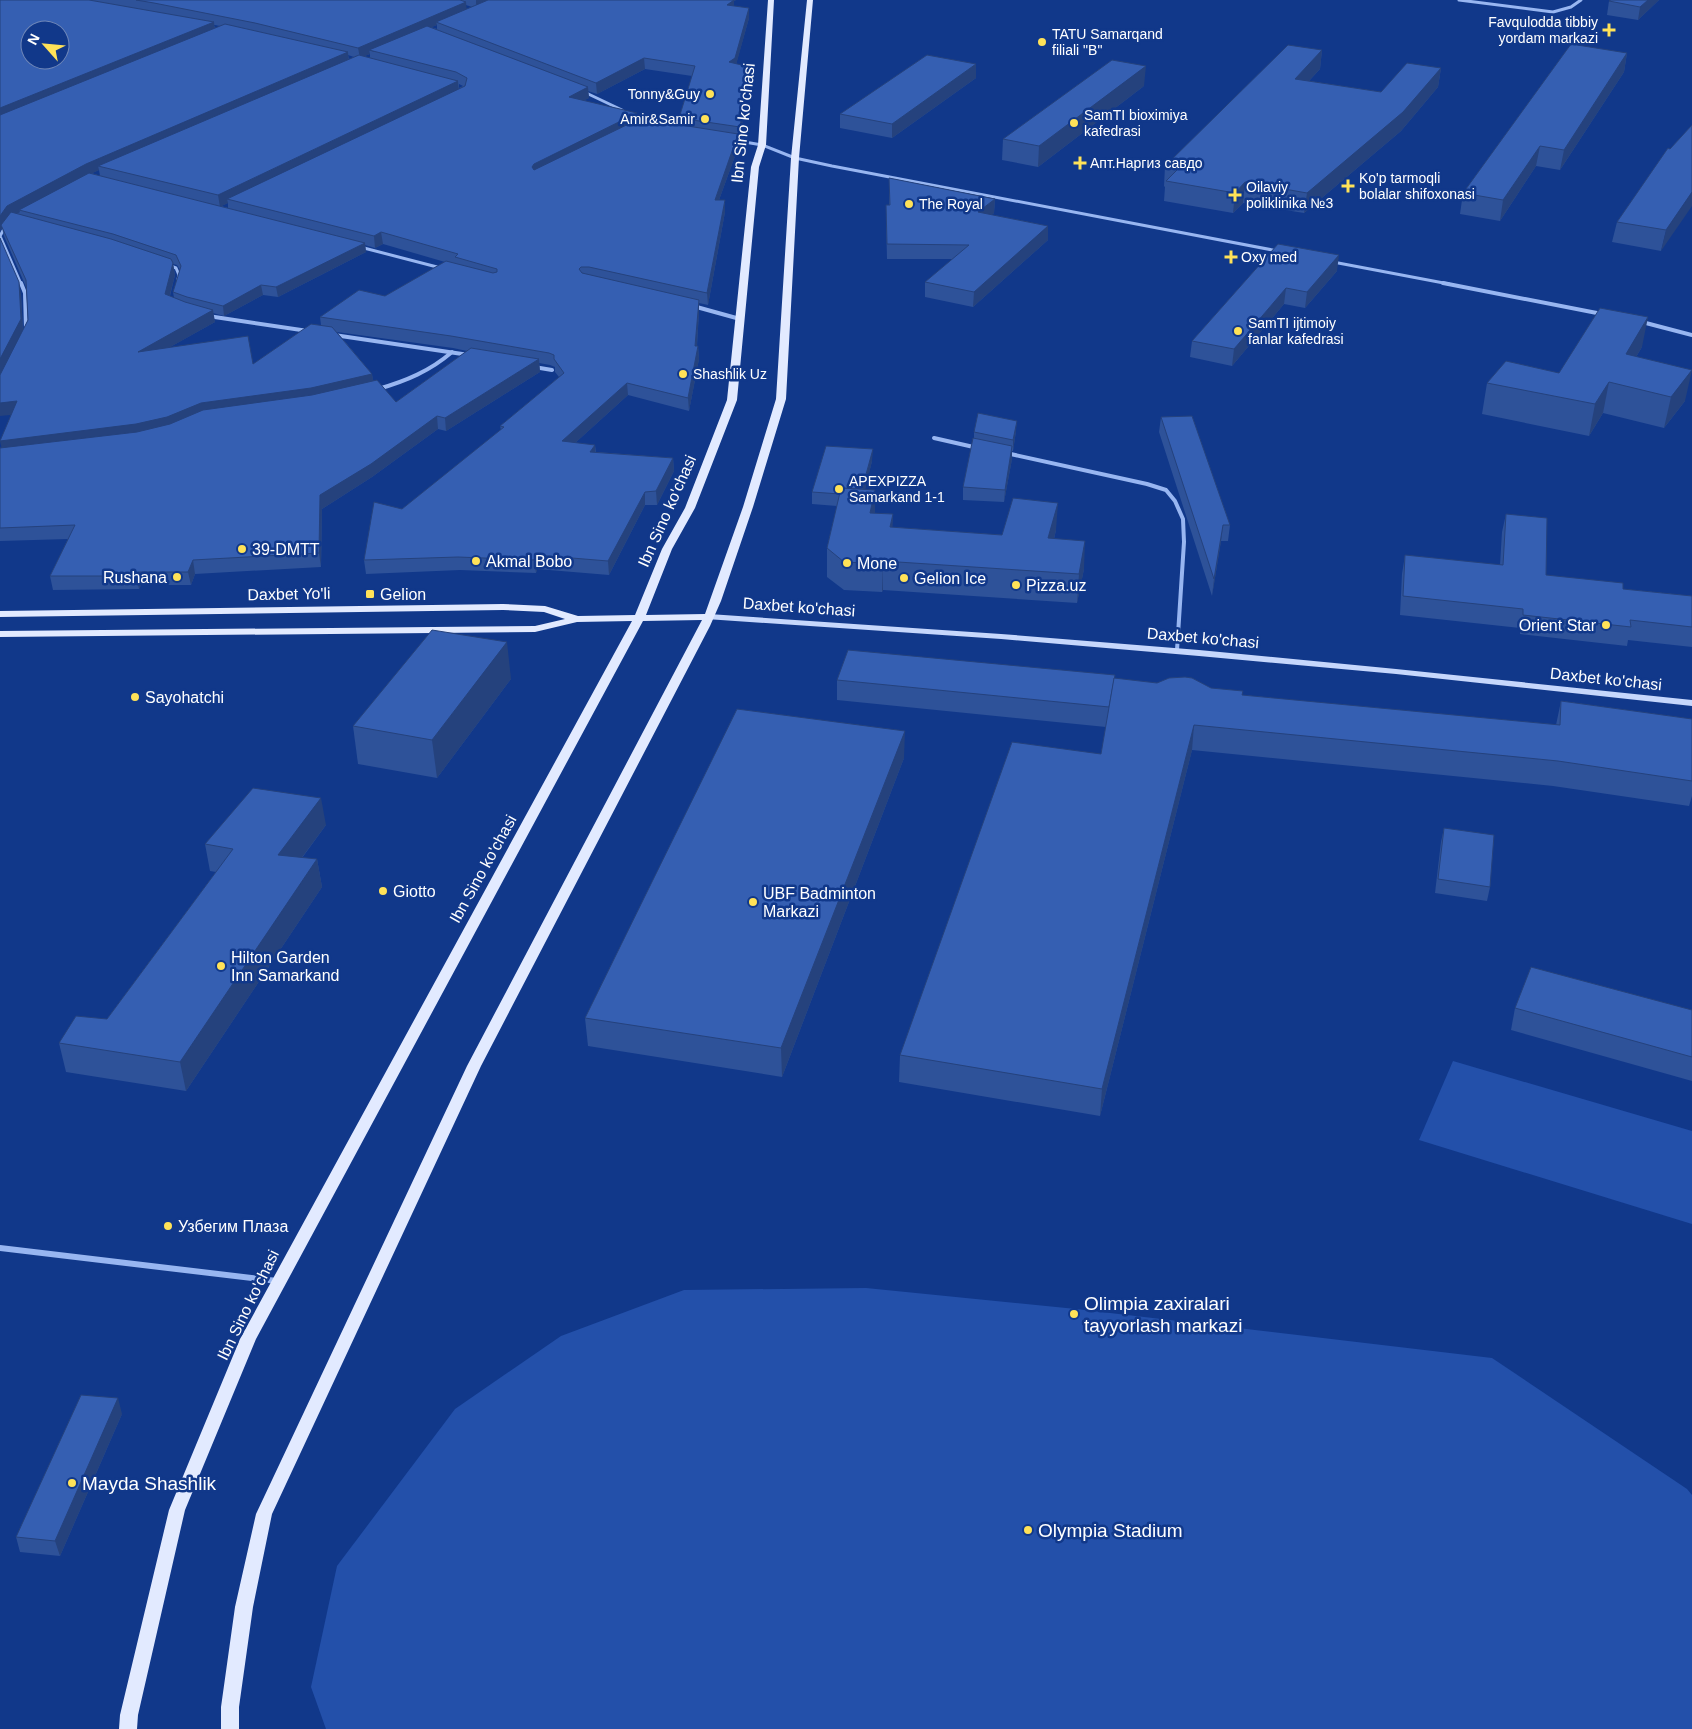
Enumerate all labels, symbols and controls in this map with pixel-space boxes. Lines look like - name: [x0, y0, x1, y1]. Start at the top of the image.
- place label: Favqulodda tibbiy yordam markazi: [1488, 14, 1598, 46]
- north arrow: [20, 20, 70, 70]
- marker: Favqulodda tibbiy yordam markazi: [1602, 23, 1616, 37]
- place label: TATU Samarqand filiali "B": [1052, 26, 1163, 58]
- text: N: [24, 31, 43, 47]
- marker: TATU Samarqand filiali "B": [1036, 36, 1048, 48]
- street label: Ibn Sino ko'chasi: [728, 62, 758, 184]
- place label: Tonny&Guy: [628, 86, 700, 102]
- marker: Tonny&Guy: [704, 88, 716, 100]
- place label: SamTI bioximiya kafedrasi: [1084, 107, 1188, 139]
- place label: Amir&Samir: [620, 111, 695, 127]
- marker: Amir&Samir: [699, 113, 711, 125]
- marker: SamTI bioximiya kafedrasi: [1068, 117, 1080, 129]
- place label: Апт.Наргиз савдо: [1090, 155, 1203, 171]
- marker: Апт.Наргиз савдо: [1074, 157, 1086, 169]
- place label: Ko'p tarmoqli bolalar shifoxonasi: [1359, 170, 1475, 202]
- place label: Oilaviy poliklinika №3: [1246, 179, 1334, 211]
- marker: Ko'p tarmoqli bolalar shifoxonasi: [1341, 179, 1355, 193]
- marker: Oilaviy poliklinika №3: [1228, 188, 1242, 202]
- place label: The Royal: [919, 196, 983, 212]
- marker: The Royal: [903, 198, 915, 210]
- place label: Oxy med: [1241, 249, 1297, 265]
- marker: Oxy med: [1225, 251, 1237, 263]
- place label: SamTI ijtimoiy fanlar kafedrasi: [1248, 315, 1344, 347]
- marker: SamTI ijtimoiy fanlar kafedrasi: [1232, 325, 1244, 337]
- place label: Shashlik Uz: [693, 366, 767, 382]
- marker: Shashlik Uz: [677, 368, 689, 380]
- street label: Ibn Sino ko'chasi: [635, 453, 699, 569]
- place label: APEXPIZZA Samarkand 1-1: [849, 473, 945, 505]
- marker: APEXPIZZA Samarkand 1-1: [833, 483, 845, 495]
- place label: 39-DMTT: [252, 541, 320, 558]
- marker: 39-DMTT: [236, 543, 248, 555]
- place label: Akmal Bobo: [486, 553, 572, 570]
- marker: Akmal Bobo: [470, 555, 482, 567]
- place label: Mone: [857, 555, 897, 572]
- marker: Mone: [841, 557, 853, 569]
- place label: Rushana: [103, 569, 167, 586]
- place label: Gelion Ice: [914, 570, 986, 587]
- marker: Rushana: [171, 571, 183, 583]
- marker: Gelion Ice: [898, 572, 910, 584]
- place label: Pizza.uz: [1026, 577, 1086, 594]
- marker: Pizza.uz: [1010, 579, 1022, 591]
- street label: Daxbet Yo'li: [247, 585, 331, 603]
- place label: Gelion: [380, 586, 426, 603]
- marker: Gelion: [364, 588, 376, 600]
- street label: Daxbet ko'chasi: [742, 595, 856, 619]
- place label: Orient Star: [1519, 617, 1597, 634]
- marker: Orient Star: [1600, 619, 1612, 631]
- street label: Daxbet ko'chasi: [1146, 625, 1260, 651]
- street label: Daxbet ko'chasi: [1549, 665, 1663, 693]
- place label: Sayohatchi: [145, 689, 224, 706]
- marker: Sayohatchi: [129, 691, 141, 703]
- street label: Ibn Sino ko'chasi: [446, 812, 520, 926]
- place label: Giotto: [393, 883, 436, 900]
- marker: Giotto: [377, 885, 389, 897]
- place label: UBF Badminton Markazi: [763, 885, 876, 920]
- marker: UBF Badminton Markazi: [747, 896, 759, 908]
- place label: Hilton Garden Inn Samarkand: [231, 949, 340, 984]
- marker: Hilton Garden Inn Samarkand: [215, 960, 227, 972]
- place label: Узбегим Плаза: [178, 1218, 288, 1235]
- marker: Узбегим Плаза: [162, 1220, 174, 1232]
- street label: Ibn Sino ko'chasi: [214, 1247, 282, 1363]
- place label: Olimpia zaxiralari tayyorlash markazi: [1084, 1293, 1242, 1336]
- marker: Olimpia zaxiralari tayyorlash markazi: [1068, 1308, 1080, 1320]
- place label: Mayda Shashlik: [82, 1473, 217, 1494]
- marker: Mayda Shashlik: [66, 1477, 78, 1489]
- place label: Olympia Stadium: [1038, 1520, 1183, 1541]
- marker: Olympia Stadium: [1022, 1524, 1034, 1536]

